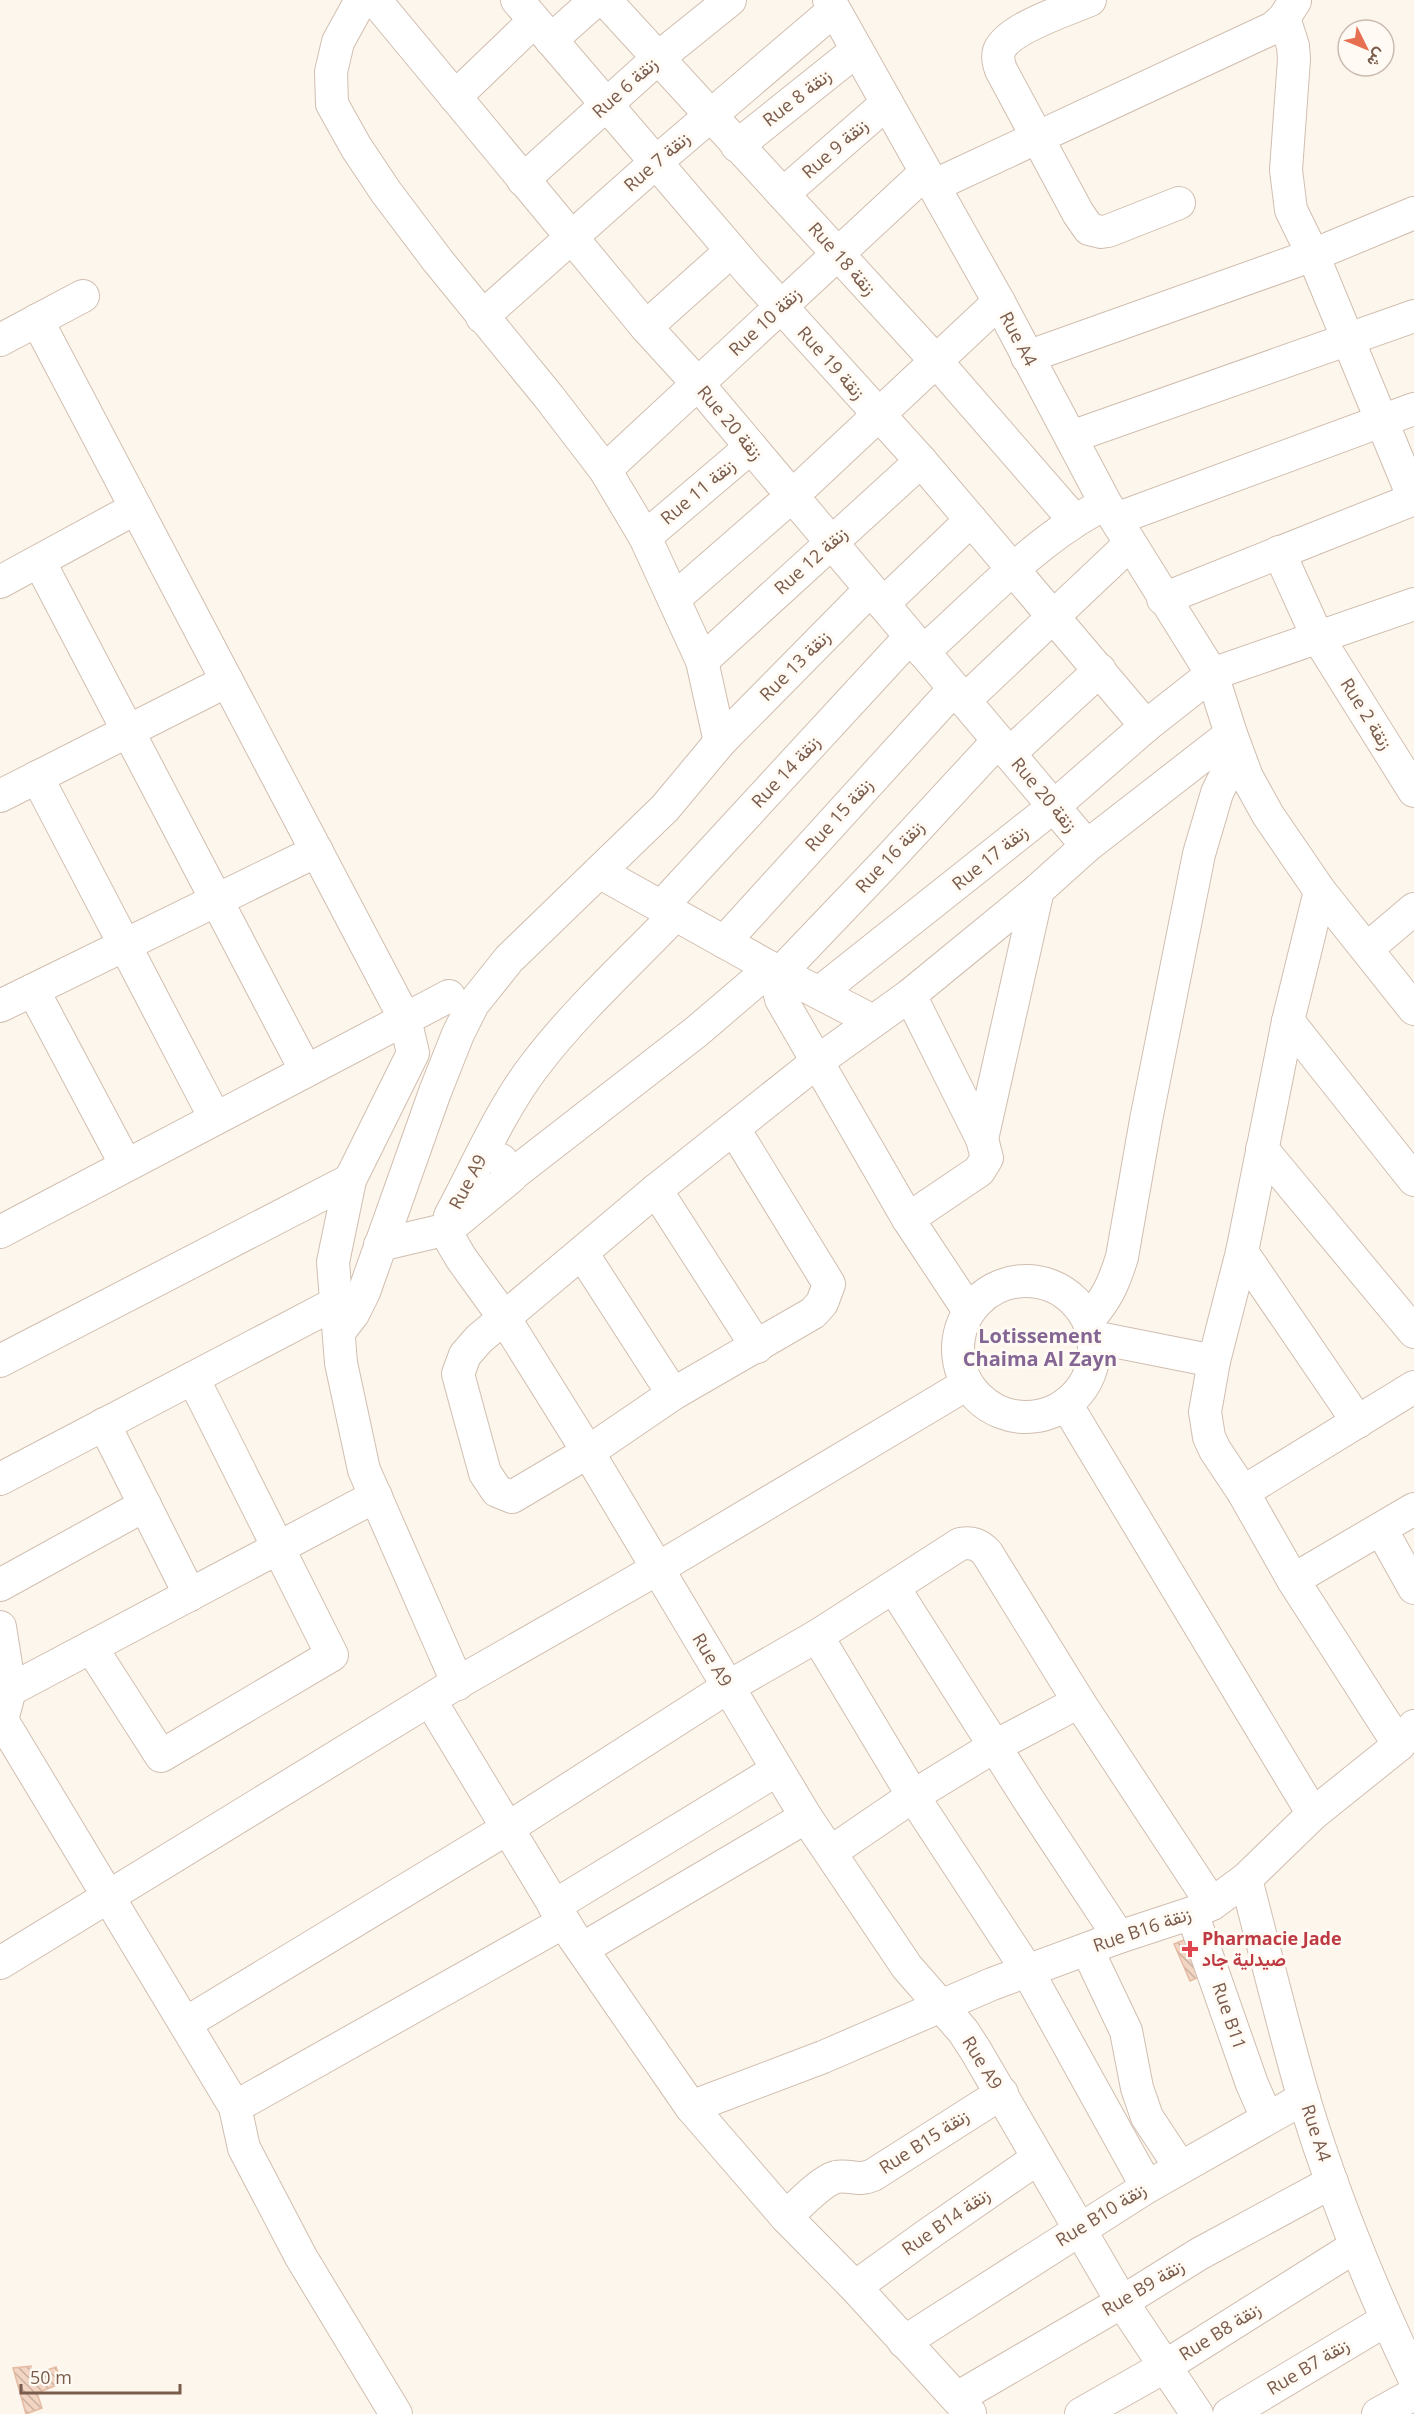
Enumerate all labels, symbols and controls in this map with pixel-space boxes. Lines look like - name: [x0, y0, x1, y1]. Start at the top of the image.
- north arrow: [1336, 18, 1396, 78]
- text: ش: [1362, 44, 1392, 73]
- street label: Rue 6 زنقة: [586, 51, 662, 123]
- street label: Rue 8 زنقة: [757, 63, 835, 131]
- street label: Rue 9 زنقة: [796, 113, 873, 184]
- street label: Rue 7 زنقة: [618, 126, 695, 197]
- street label: Rue 18 زنقة: [804, 217, 882, 300]
- street label: Rue 10 زنقة: [723, 282, 806, 361]
- street label: Rue A4: [995, 307, 1043, 370]
- street label: Rue 19 زنقة: [793, 321, 871, 404]
- street label: Rue 20 زنقة: [692, 380, 769, 465]
- street label: Rue 11 زنقة: [655, 453, 740, 530]
- street label: Rue 12 زنقة: [769, 521, 852, 599]
- street label: Rue 13 زنقة: [754, 625, 835, 706]
- street label: Rue 2 زنقة: [1335, 673, 1398, 754]
- street label: Rue 14 زنقة: [746, 730, 825, 813]
- street label: Rue 20 زنقة: [1006, 752, 1083, 837]
- street label: Rue 15 زنقة: [799, 773, 877, 856]
- street label: Rue 16 زنقة: [850, 815, 929, 898]
- street label: Rue 17 زنقة: [947, 819, 1032, 895]
- street label: Rue A9: [443, 1150, 491, 1213]
- district label: Lotissement Chaima Al Zayn: [963, 1322, 1117, 1372]
- street label: Rue A9: [687, 1628, 738, 1691]
- street label: Rue B16 زنقة: [1089, 1901, 1194, 1957]
- place label: Pharmacie Jade صيدلية جاد: [1202, 1926, 1342, 1971]
- marker: Pharmacie Jade صيدلية جاد: [1183, 1942, 1197, 1956]
- street label: Rue B11: [1207, 1979, 1253, 2052]
- street label: Rue A9: [957, 2031, 1009, 2094]
- street label: Rue A4: [1296, 2101, 1337, 2164]
- street label: Rue B15 زنقة: [874, 2103, 973, 2179]
- street label: Rue B10 زنقة: [1051, 2177, 1150, 2251]
- street label: Rue B14 زنقة: [897, 2182, 994, 2260]
- street label: Rue B9 زنقة: [1097, 2253, 1188, 2321]
- street label: Rue B8 زنقة: [1174, 2297, 1265, 2366]
- street label: Rue B7 زنقة: [1262, 2332, 1353, 2400]
- scale bar: [21, 2357, 180, 2395]
- text: 50 m: [30, 2365, 72, 2389]

